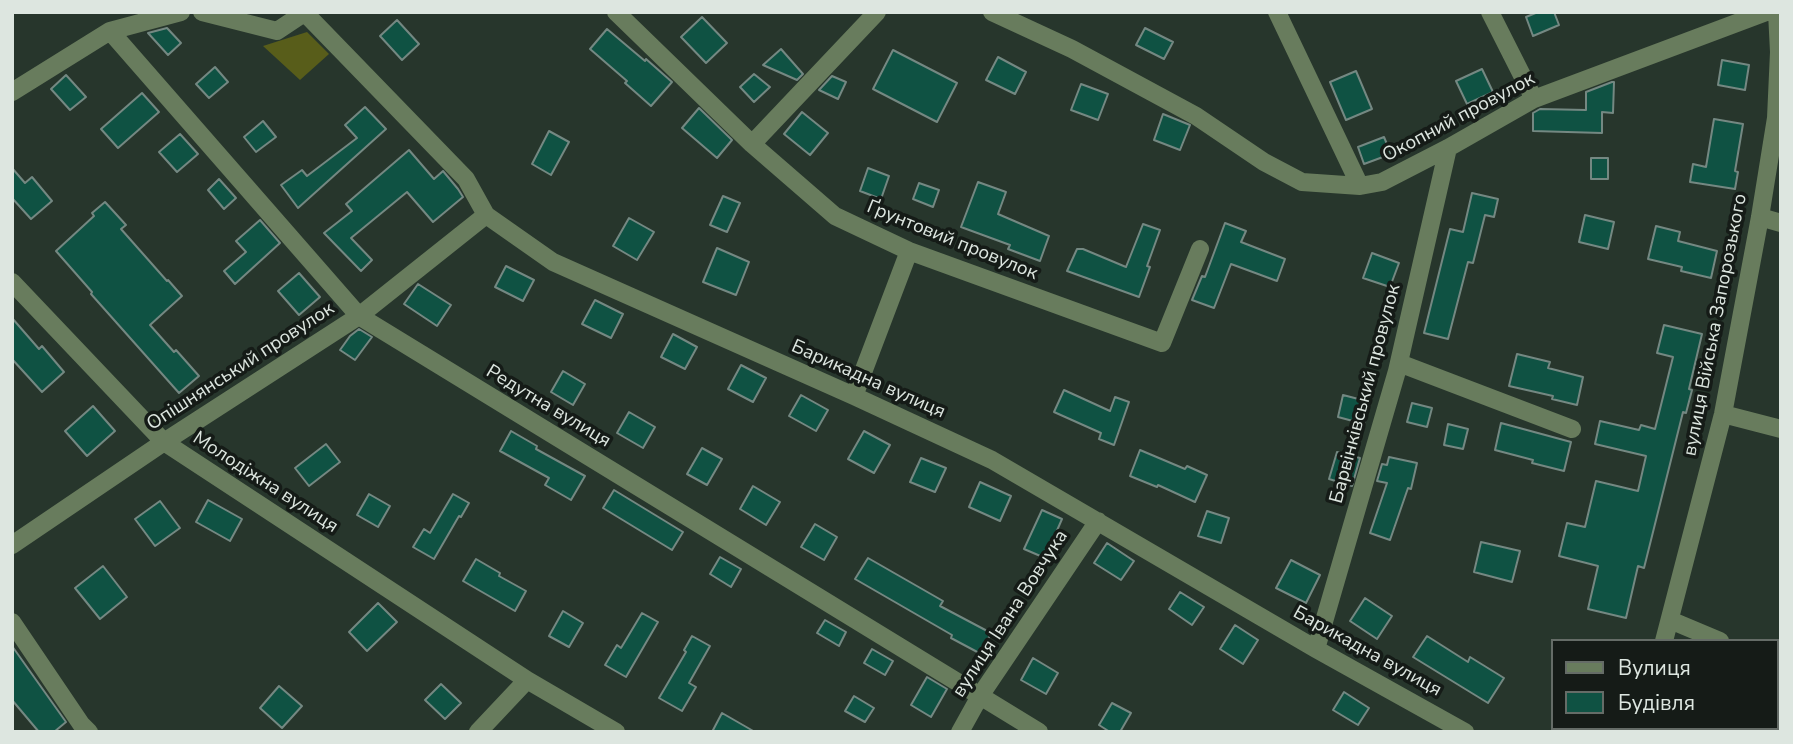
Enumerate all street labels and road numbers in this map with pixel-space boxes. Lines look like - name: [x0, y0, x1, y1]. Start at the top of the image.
- street label: Окопний провулок: [1379, 68, 1539, 168]
- street label: вулиця Війська Запорозького: [1679, 192, 1753, 458]
- street label: Ґрунтовий провулок: [863, 196, 1041, 286]
- street label: Барвінківський провулок: [1326, 282, 1406, 506]
- street label: Опішнянський провулок: [143, 298, 339, 436]
- street label: Барикадна вулиця: [787, 336, 949, 424]
- street label: Редутна вулиця: [482, 361, 614, 453]
- street label: Молодіжна вулиця: [188, 427, 342, 539]
- street label: вулиця Івана Вовчука: [948, 526, 1074, 702]
- street label: Барикадна вулиця: [1289, 602, 1445, 702]

